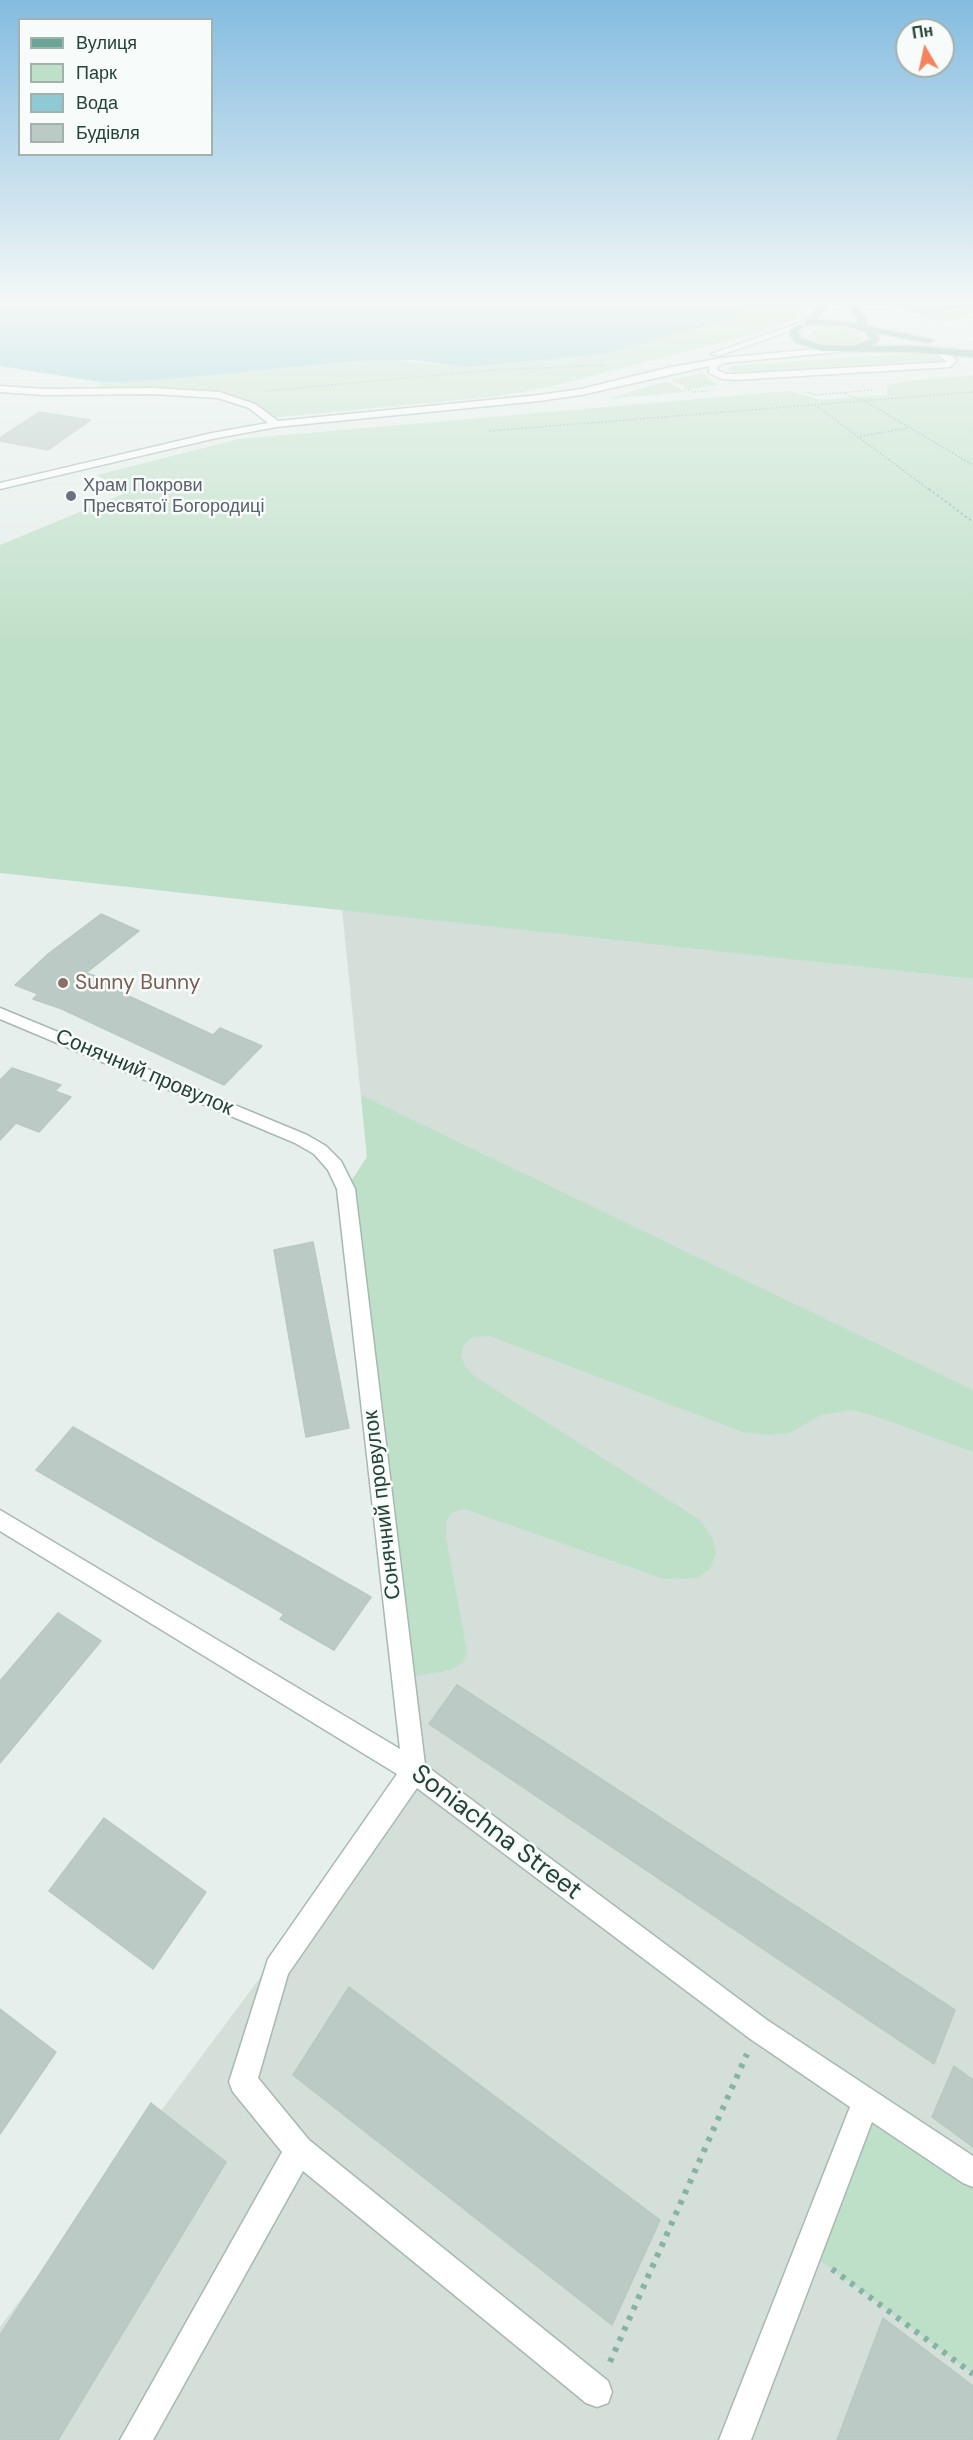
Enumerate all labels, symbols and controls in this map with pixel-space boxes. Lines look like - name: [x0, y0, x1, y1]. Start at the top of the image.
- legend: [18, 18, 213, 156]
- north arrow: [895, 18, 955, 78]
- text: Пн: [910, 20, 935, 44]
- text: Вулиця: [76, 31, 137, 55]
- text: Парк: [76, 61, 117, 85]
- text: Вода: [76, 91, 118, 115]
- text: Будівля: [76, 121, 140, 145]
- place label: Храм Покрови Пресвятої Богородиці: [83, 475, 264, 518]
- marker: Храм Покрови Пресвятої Богородиці: [64, 489, 78, 503]
- place label: Sunny Bunny: [75, 970, 200, 996]
- marker: Sunny Bunny: [56, 976, 70, 990]
- street label: Сонячний провулок: [52, 1024, 236, 1122]
- street label: Сонячний провулок: [359, 1409, 407, 1601]
- street label: Soniachna Street: [405, 1759, 587, 1907]

